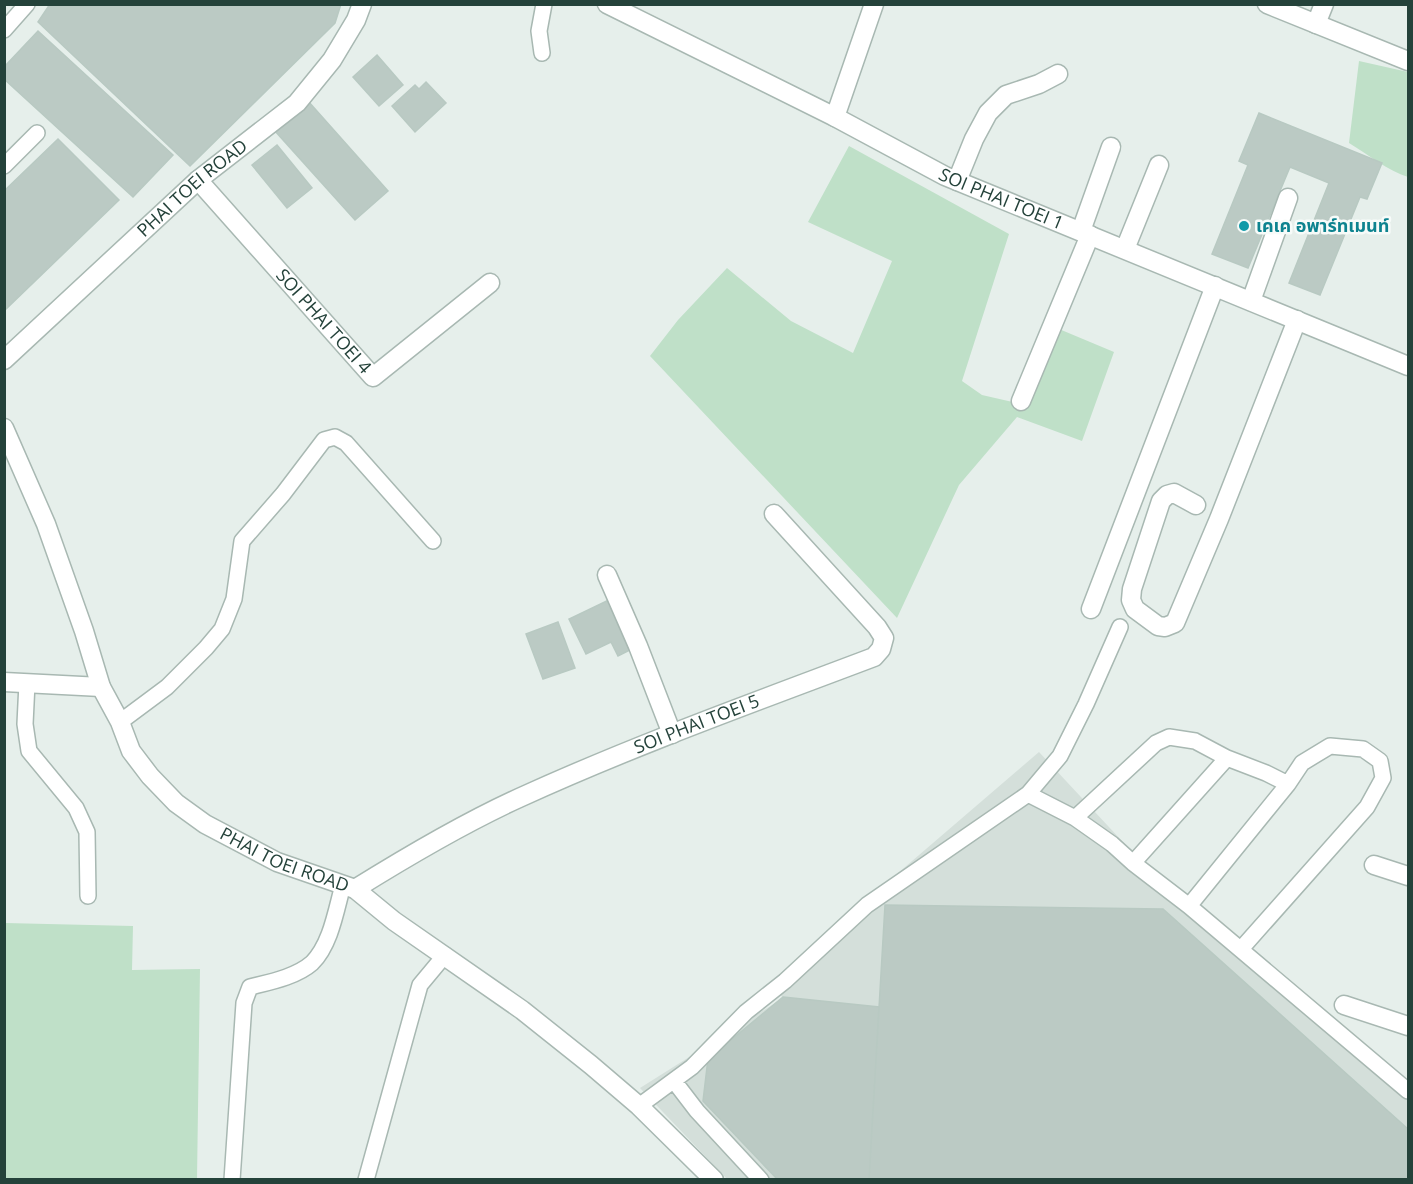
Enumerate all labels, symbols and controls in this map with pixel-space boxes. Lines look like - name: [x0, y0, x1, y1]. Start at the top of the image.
- street label: PHAI TOEI ROAD: [131, 133, 252, 242]
- street label: SOI PHAI TOEI 1: [935, 162, 1068, 234]
- place label: เคเค อพาร์ทเมนท์: [1256, 213, 1389, 237]
- marker: เคเค อพาร์ทเมนท์: [1237, 219, 1251, 233]
- street label: SOI PHAI TOEI 4: [271, 263, 377, 378]
- street label: SOI PHAI TOEI 5: [630, 688, 762, 759]
- street label: PHAI TOEI ROAD: [216, 821, 353, 897]

